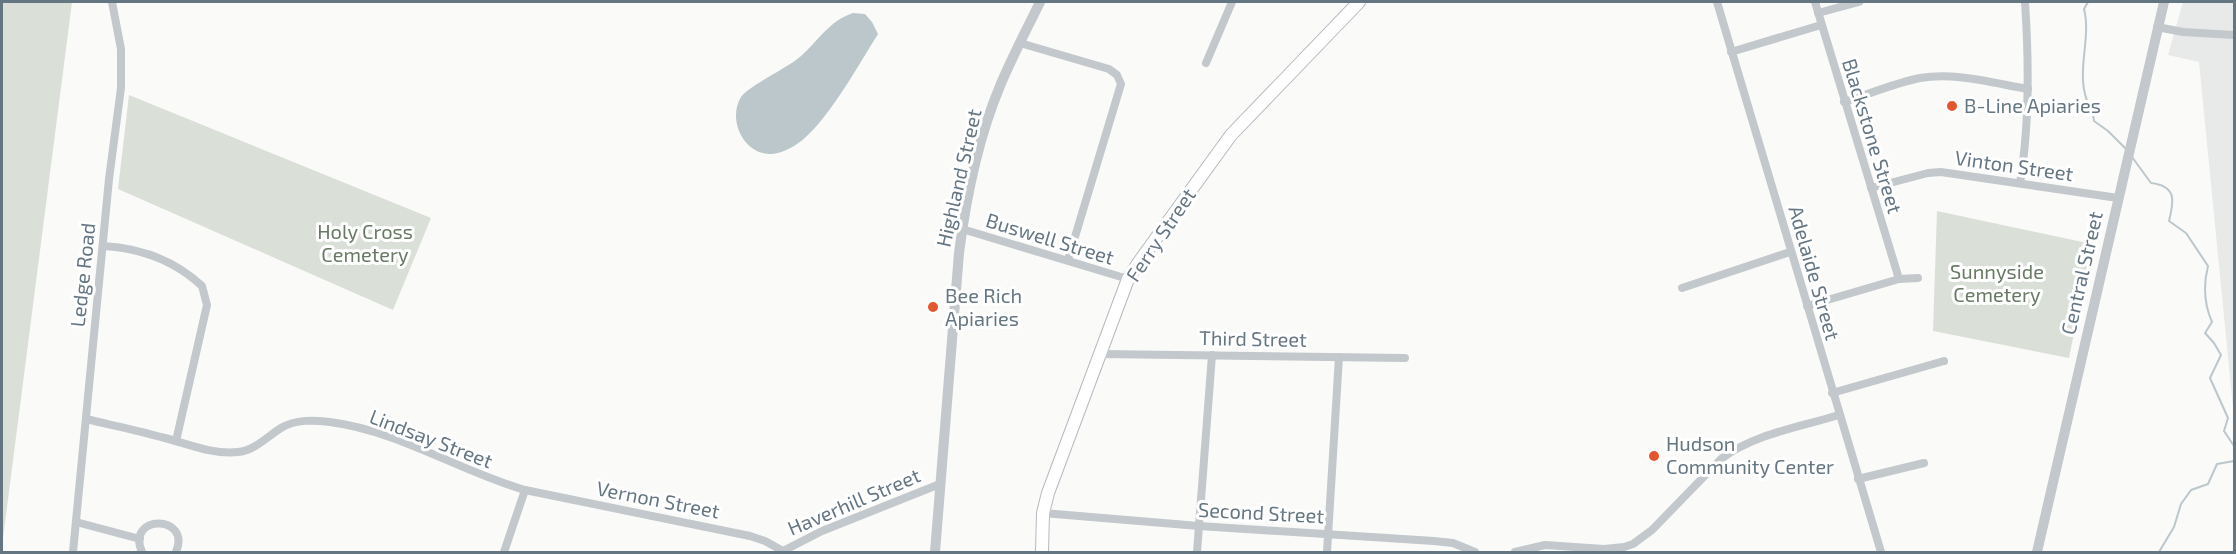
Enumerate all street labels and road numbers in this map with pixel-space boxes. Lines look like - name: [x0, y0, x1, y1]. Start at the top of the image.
- street label: Blackstone Street: [1838, 55, 1908, 216]
- street label: Highland Street: [930, 106, 986, 249]
- street label: Vinton Street: [1953, 145, 2075, 185]
- street label: Ferry Street: [1120, 183, 1200, 286]
- street label: Adelaide Street: [1784, 203, 1846, 343]
- street label: Buswell Street: [983, 207, 1118, 269]
- street label: Central Street: [2055, 208, 2107, 337]
- street label: Ledge Road: [65, 222, 99, 328]
- street label: Third Street: [1199, 325, 1307, 351]
- street label: Lindsay Street: [367, 404, 497, 473]
- street label: Haverhill Street: [784, 462, 924, 540]
- street label: Vernon Street: [595, 475, 722, 523]
- street label: Second Street: [1197, 497, 1325, 527]

